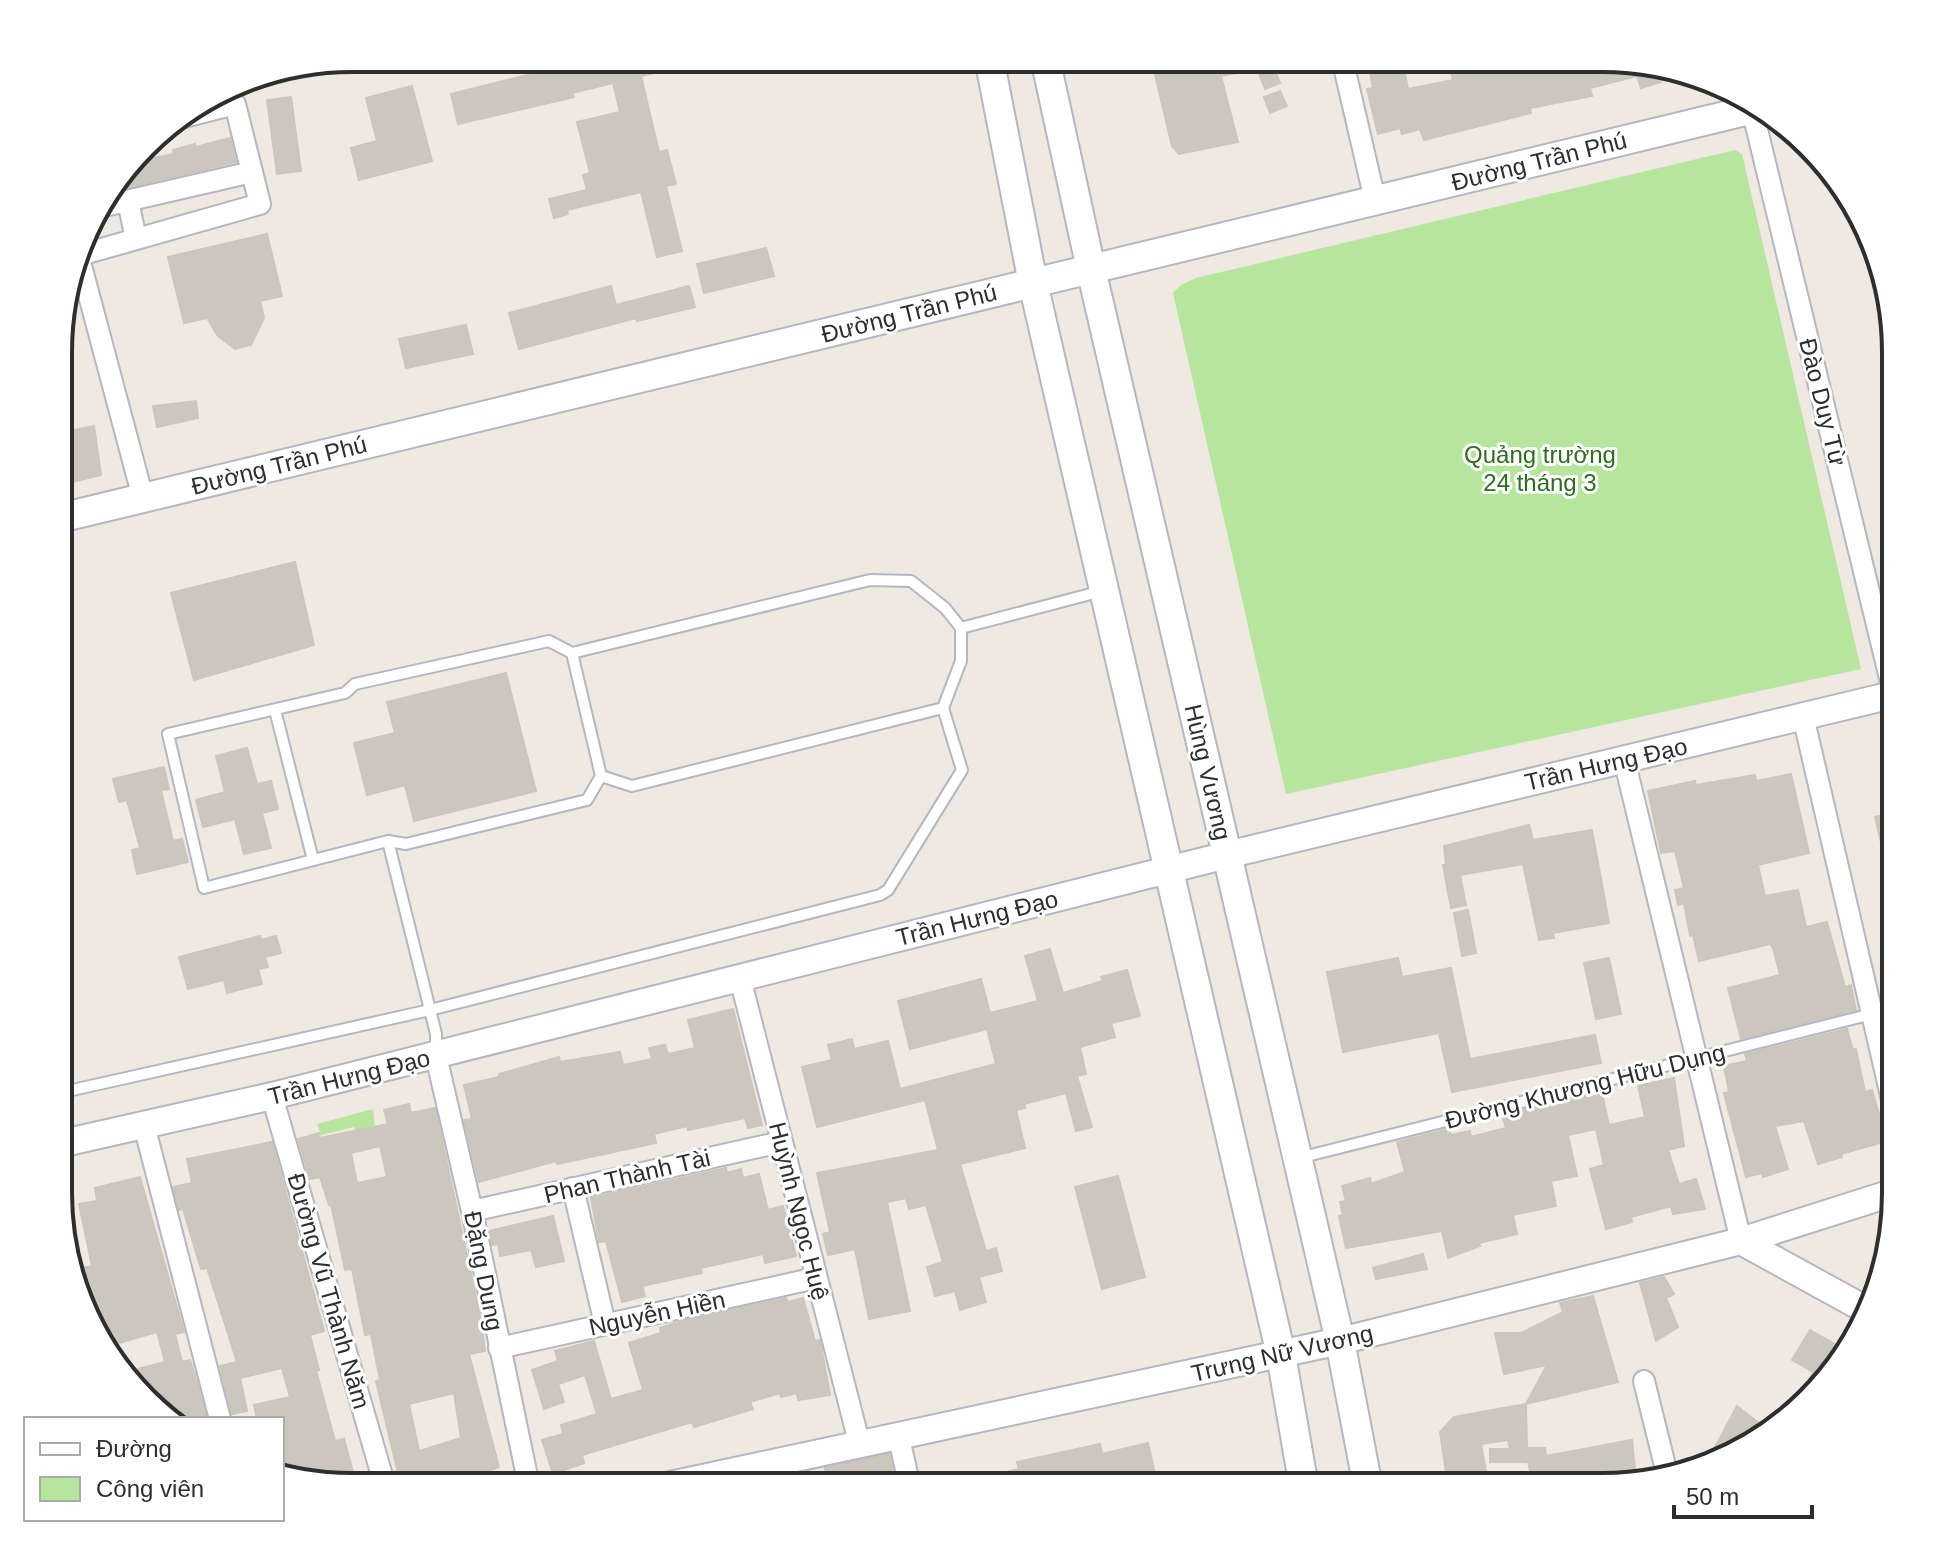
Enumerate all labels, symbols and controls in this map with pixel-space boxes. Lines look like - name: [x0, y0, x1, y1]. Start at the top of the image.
- street label: Đường Trần Phú: [1448, 126, 1630, 196]
- street label: Đường Trần Phú: [818, 278, 1000, 348]
- street label: Đào Duy Từ: [1794, 335, 1852, 469]
- street label: Đường Trần Phú: [188, 430, 370, 500]
- park label: Quảng trường 24 tháng 3: [1464, 441, 1616, 496]
- street label: Hùng Vương: [1179, 701, 1237, 843]
- street label: Trần Hưng Đạo: [1522, 732, 1690, 796]
- street label: Trần Hưng Đạo: [893, 885, 1061, 951]
- street label: Đường Khương Hữu Dụng: [1442, 1038, 1728, 1134]
- street label: Trần Hưng Đạo: [265, 1044, 433, 1110]
- street label: Huỳnh Ngọc Huệ: [764, 1119, 834, 1303]
- street label: Phan Thành Tài: [541, 1144, 713, 1208]
- street label: Đường Vũ Thành Năm: [282, 1170, 376, 1412]
- street label: Đặng Dung: [459, 1209, 509, 1333]
- street label: Nguyễn Hiền: [586, 1285, 728, 1341]
- street label: Trưng Nữ Vương: [1188, 1319, 1376, 1387]
- legend: [24, 1417, 284, 1521]
- text: Đường: [96, 1435, 172, 1462]
- scale bar: [1674, 1469, 1812, 1519]
- text: Công viên: [96, 1475, 204, 1502]
- text: 50 m: [1686, 1483, 1739, 1510]

